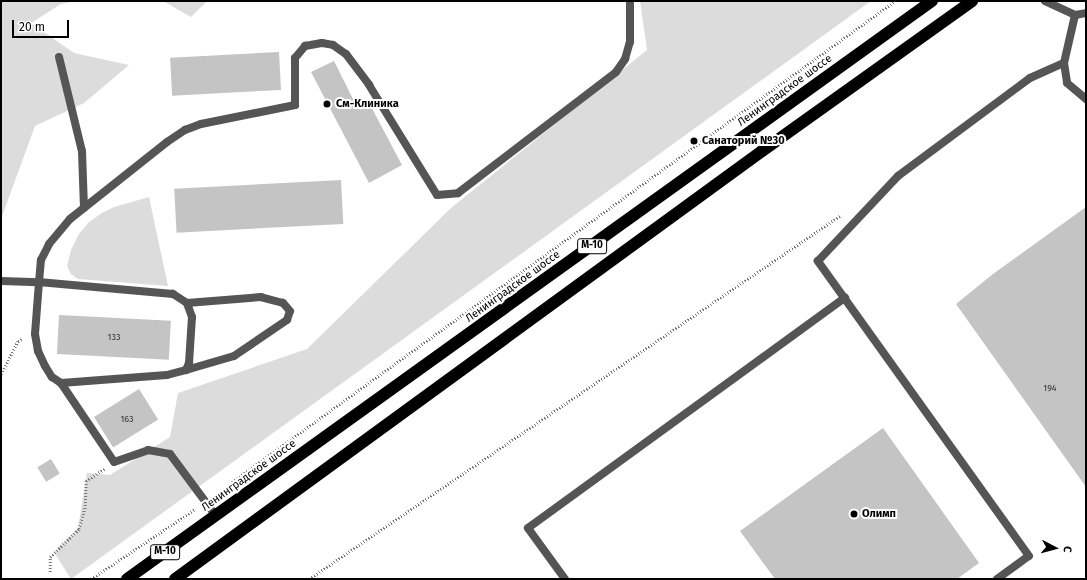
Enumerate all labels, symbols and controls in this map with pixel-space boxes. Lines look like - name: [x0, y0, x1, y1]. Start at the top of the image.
- scale bar: [14, 12, 71, 38]
- text: 20 m: [19, 20, 45, 34]
- street label: Ленинградское шоссе: [735, 52, 835, 130]
- place label: См-Клиника: [336, 97, 399, 111]
- marker: См-Клиника: [321, 98, 333, 110]
- place label: Санаторий №30: [702, 134, 785, 148]
- marker: Санаторий №30: [689, 136, 699, 146]
- road number: М-10: [577, 238, 607, 254]
- street label: Ленинградское шоссе: [463, 248, 563, 326]
- house number: 133: [108, 332, 120, 342]
- house number: 194: [1043, 383, 1057, 393]
- house number: 163: [120, 414, 134, 424]
- street label: Ленинградское шоссе: [199, 437, 299, 515]
- place label: Олимп: [862, 507, 896, 521]
- marker: Олимп: [849, 509, 859, 519]
- north arrow: [1035, 528, 1075, 568]
- road number: М-10: [150, 544, 180, 560]
- text: С: [1061, 545, 1074, 553]

